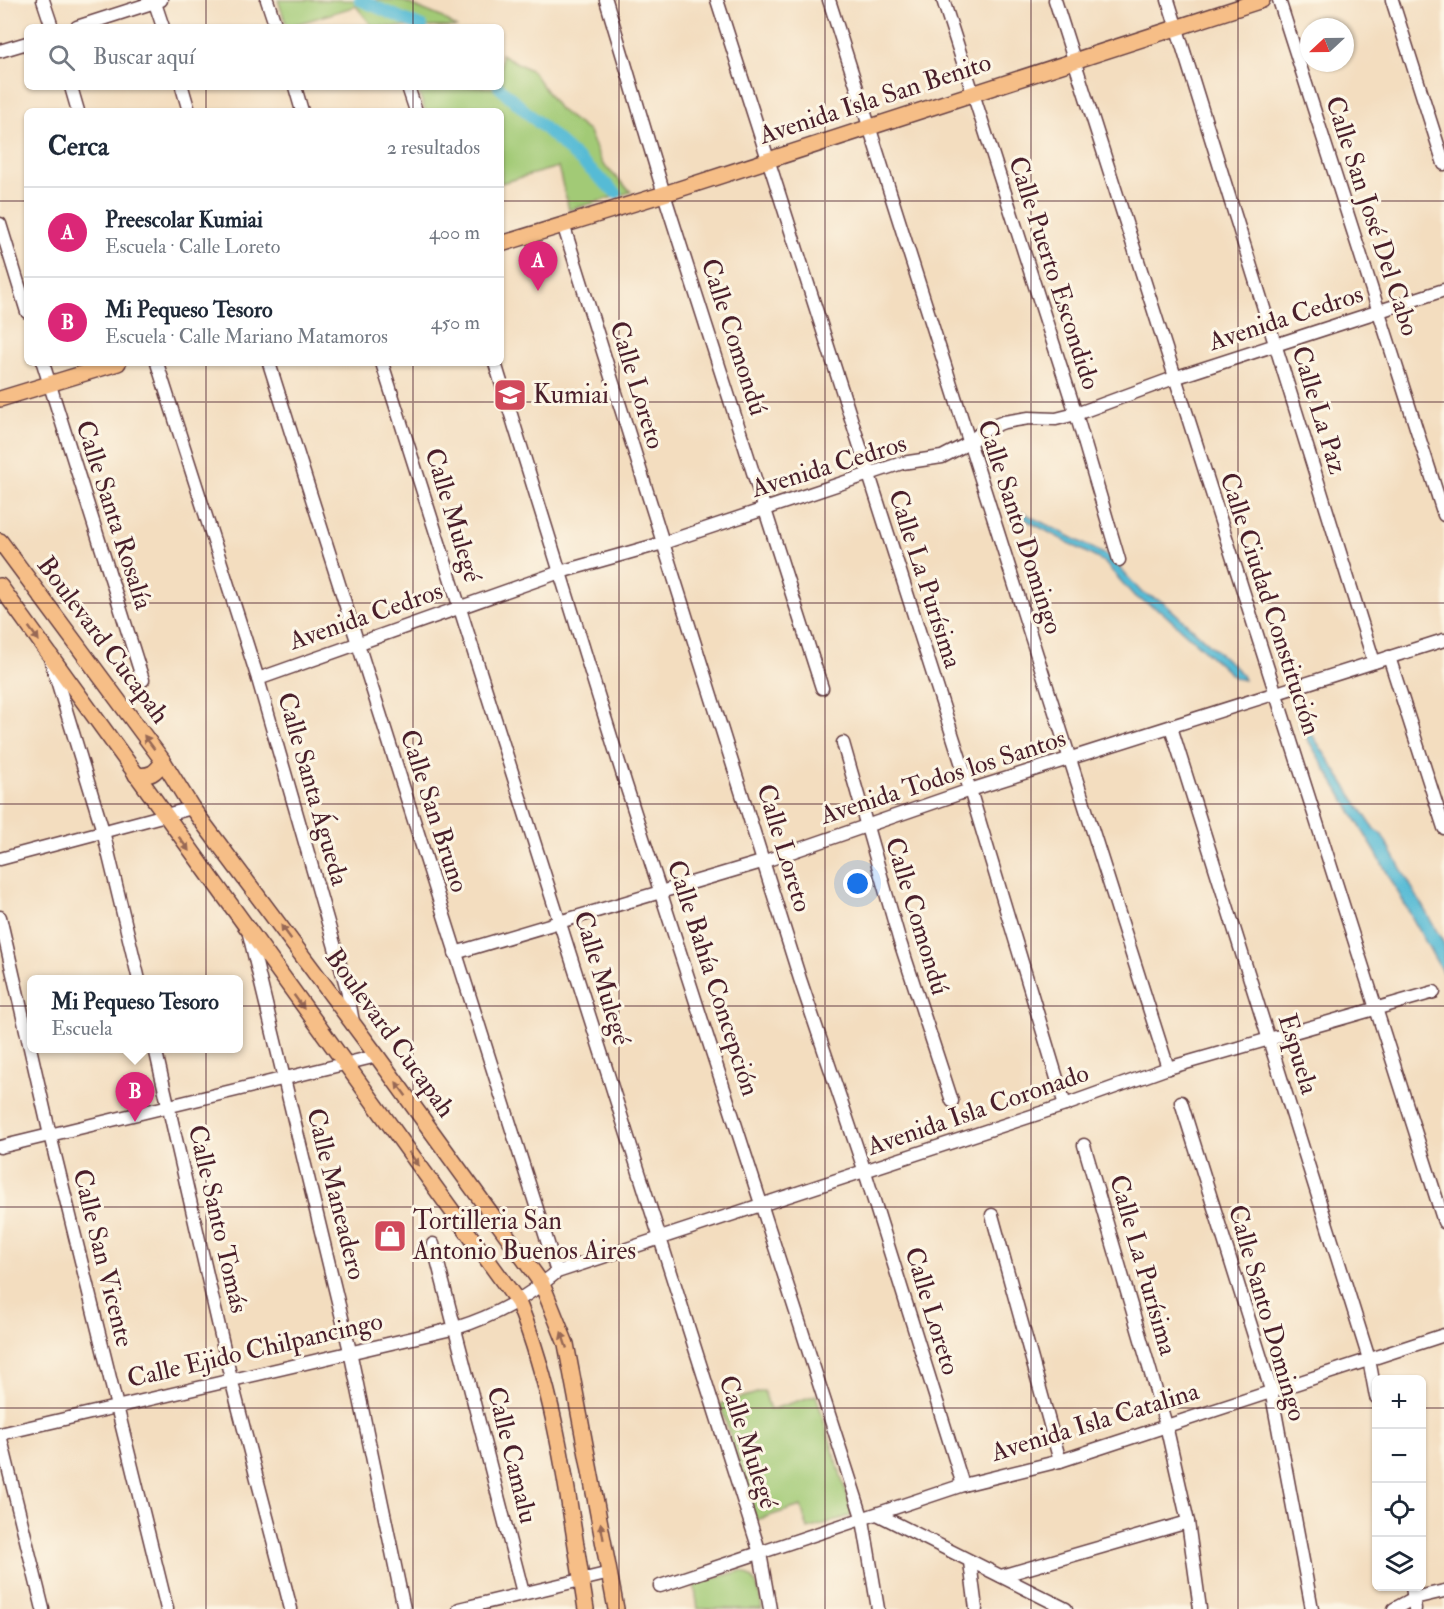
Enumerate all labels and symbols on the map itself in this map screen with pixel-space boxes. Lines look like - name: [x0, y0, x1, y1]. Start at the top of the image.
- north arrow: [1300, 18, 1354, 72]
- street label: Avenida Isla San Benito: [754, 46, 995, 152]
- street label: Calle San José Del Cabo: [1318, 92, 1426, 340]
- street label: Calle Puerto Escondido: [1001, 152, 1107, 394]
- pin: A: [518, 242, 558, 291]
- street label: Calle Comondú: [694, 255, 774, 419]
- street label: Avenida Cedros: [1204, 278, 1367, 358]
- street label: Calle Loreto: [602, 317, 672, 453]
- street label: Calle La Paz: [1284, 342, 1354, 478]
- school or university icon: Kumiai: [492, 377, 528, 413]
- place label: Kumiai: [533, 379, 609, 411]
- street label: Calle Santa Rosalía: [68, 416, 160, 614]
- street label: Calle Santo Domingo: [970, 416, 1070, 638]
- street label: Avenida Cedros: [747, 427, 911, 505]
- street label: Calle Mulegé: [417, 444, 489, 586]
- street label: Calle Ciudad Constitución: [1212, 469, 1328, 739]
- street label: Calle La Purísima: [881, 486, 969, 673]
- street label: Boulevard Cucapah: [29, 550, 176, 731]
- street label: Avenida Cedros: [284, 575, 447, 658]
- one-way arrow: [28, 626, 40, 641]
- street label: Calle Santa Águeda: [270, 688, 358, 890]
- street label: Avenida Todos los Santos: [815, 722, 1070, 832]
- street label: Calle San Bruno: [393, 726, 475, 896]
- one-way arrow: [143, 734, 155, 750]
- street label: Calle Loreto: [749, 780, 819, 916]
- street label: Calle Comondú: [878, 833, 956, 999]
- one-way arrow: [178, 835, 190, 851]
- street label: Calle Bahía Concepción: [659, 856, 766, 1100]
- your location: [843, 869, 872, 898]
- street label: Calle Mulegé: [566, 907, 638, 1049]
- one-way arrow: [280, 925, 292, 941]
- street label: Boulevard Cucapah: [317, 942, 462, 1125]
- one-way arrow: [292, 994, 304, 1009]
- street label: Espuela: [1270, 1010, 1325, 1099]
- street label: Avenida Isla Coronado: [862, 1057, 1093, 1163]
- pin: B: [116, 1072, 154, 1122]
- one-way arrow: [396, 1082, 408, 1097]
- street label: Calle Maneadero: [299, 1105, 373, 1283]
- street label: Calle Santo Tomás: [181, 1122, 255, 1316]
- one-way arrow: [408, 1150, 420, 1166]
- street label: Calle San Vicente: [65, 1166, 141, 1350]
- street label: Calle La Purísima: [1102, 1171, 1184, 1359]
- street label: Calle Santo Domingo: [1221, 1201, 1313, 1425]
- place label: Tortilleria San Antonio Buenos Aires: [412, 1205, 636, 1267]
- shop icon: Tortilleria San Antonio Buenos Aires: [372, 1218, 408, 1254]
- street label: Calle Loreto: [897, 1243, 967, 1379]
- street label: Calle Ejido Chilpancingo: [124, 1305, 386, 1396]
- one-way arrow: [559, 1330, 569, 1348]
- street label: Calle Mulegé: [711, 1371, 785, 1513]
- street label: Avenida Isla Catalina: [986, 1375, 1203, 1469]
- street label: Calle Camalu: [480, 1383, 544, 1527]
- one-way arrow: [597, 1521, 606, 1540]

